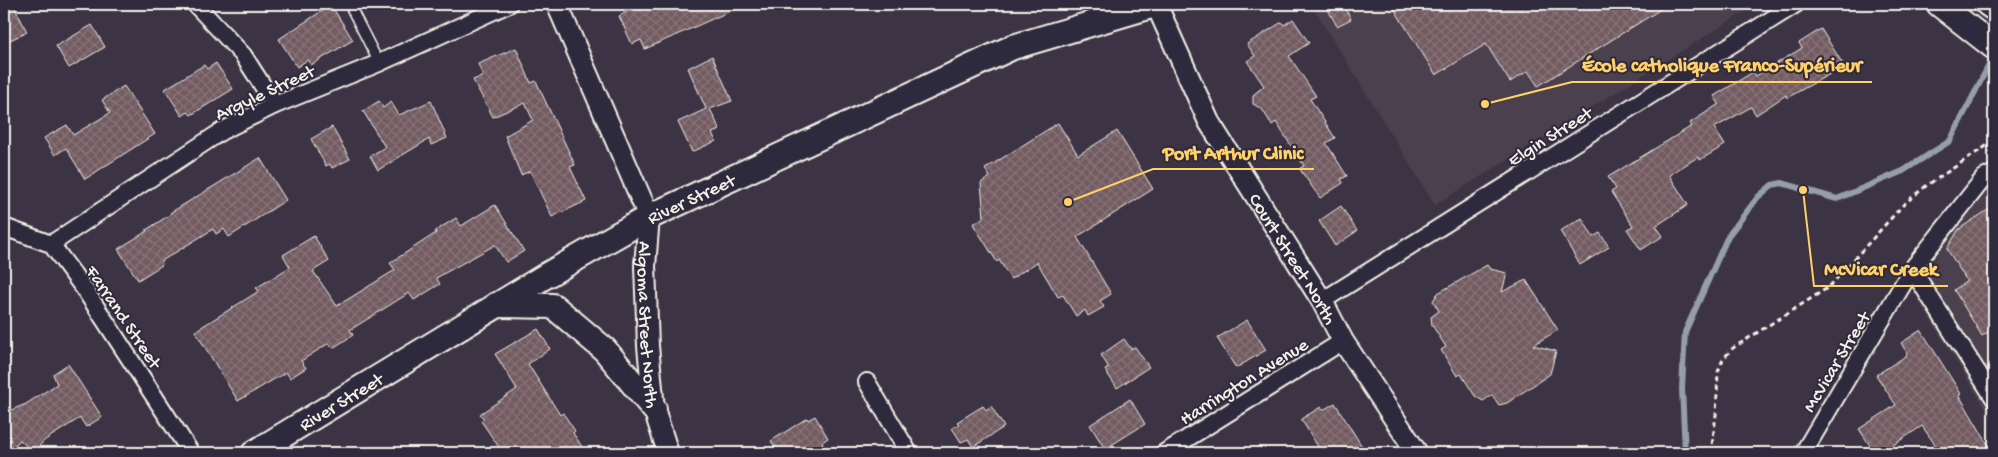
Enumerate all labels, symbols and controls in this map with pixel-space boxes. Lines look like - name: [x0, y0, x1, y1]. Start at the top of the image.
- callout: École catholique Franco-Supérieur: [1572, 47, 1872, 82]
- text: École catholique Franco-Supérieur: [1582, 55, 1864, 79]
- street label: Argyle Street: [212, 60, 321, 127]
- street label: Elgin Street: [1504, 102, 1599, 173]
- callout: Port Arthur Clinic: [1153, 134, 1314, 169]
- text: Port Arthur Clinic: [1162, 144, 1304, 167]
- street label: River Street: [644, 169, 742, 231]
- street label: Court Street North: [1242, 190, 1340, 329]
- street label: Algoma Street North: [630, 240, 662, 409]
- callout: McVicar Creek: [1814, 251, 1948, 286]
- text: McVicar Creek: [1824, 260, 1940, 283]
- street label: Farrand Street: [79, 261, 166, 376]
- street label: McVicar Street: [1799, 306, 1878, 417]
- street label: Harrington Avenue: [1176, 334, 1313, 432]
- street label: River Street: [296, 368, 390, 438]

